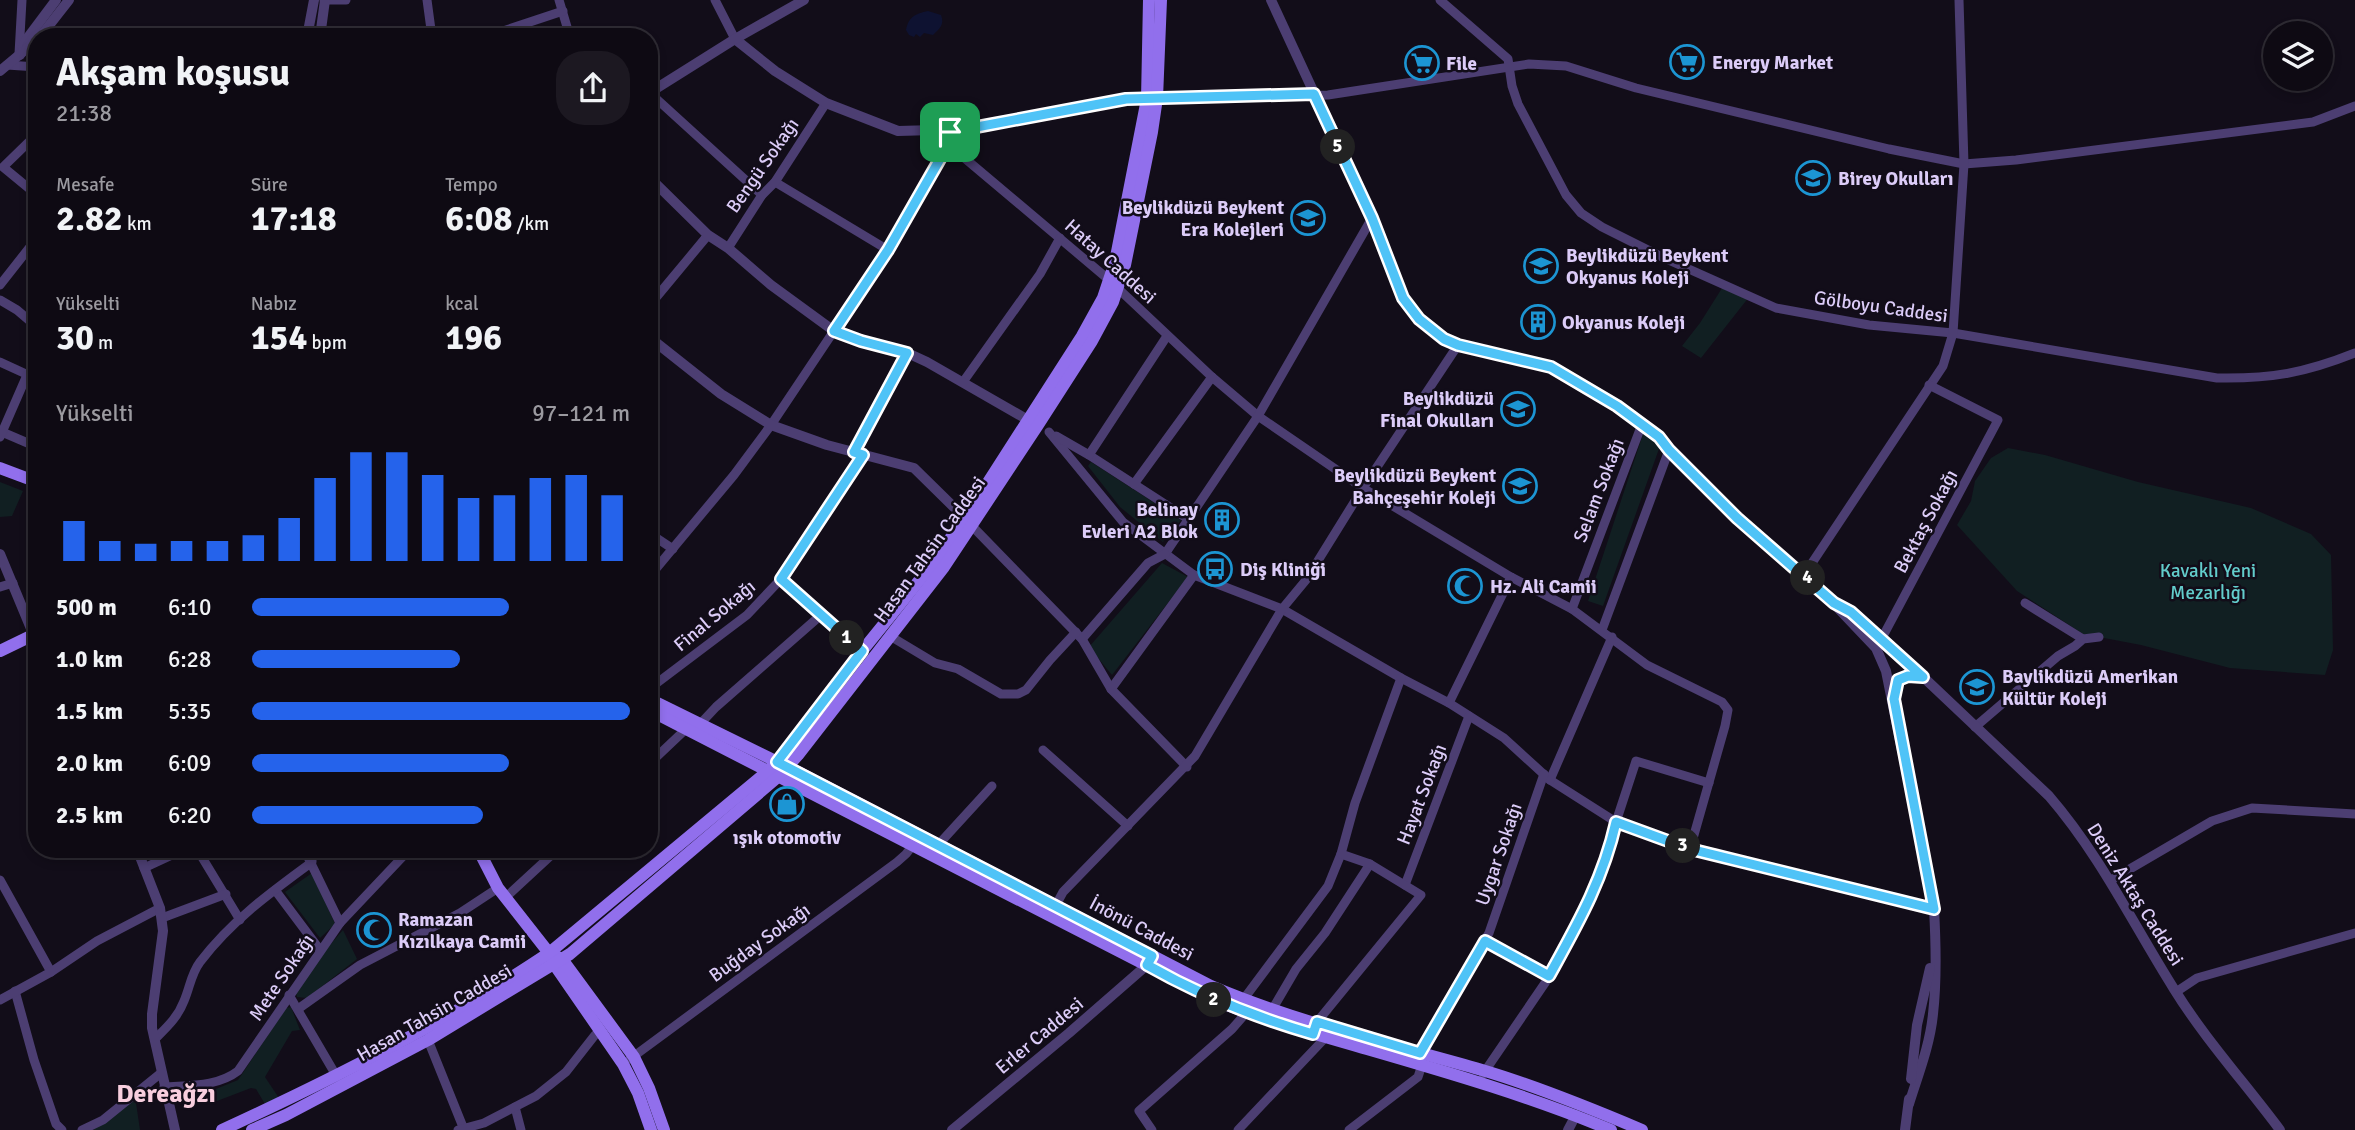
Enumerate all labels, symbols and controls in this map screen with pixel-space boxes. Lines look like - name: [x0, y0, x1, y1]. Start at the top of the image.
- map controls: [2263, 21, 2333, 91]
- button: layers: [2263, 21, 2333, 91]
- supermarket icon: Energy Market: [1668, 43, 1706, 81]
- supermarket icon: File: [1403, 44, 1441, 82]
- text: Akşam koşusu: [56, 49, 290, 96]
- button: share: [556, 51, 630, 125]
- place label: Energy Market: [1712, 51, 1833, 75]
- place label: File: [1446, 52, 1477, 76]
- text: 21:38: [56, 99, 112, 128]
- pin: [920, 102, 980, 162]
- street label: Bengü Sokağı: [721, 113, 804, 218]
- icon: arrive: [931, 113, 969, 151]
- pin: 5: [1320, 130, 1356, 164]
- text: 5: [1332, 134, 1343, 158]
- school or university icon: Birey Okulları: [1794, 159, 1832, 197]
- place label: Birey Okulları: [1838, 167, 1953, 191]
- text: Mesafe: [56, 173, 115, 197]
- text: Süre: [251, 173, 288, 197]
- text: Tempo: [445, 173, 498, 197]
- place label: Beylikdüzü Beykent Era Kolejleri: [1122, 196, 1284, 242]
- text: 2.82: [56, 197, 123, 240]
- text: 17:18: [251, 197, 337, 240]
- text: 6:08: [445, 197, 512, 240]
- school or university icon: Beylikdüzü Beykent Era Kolejleri: [1289, 199, 1327, 237]
- text: km: [123, 212, 152, 236]
- text: /km: [512, 212, 549, 236]
- street label: Hatay Caddesi: [1059, 214, 1161, 309]
- place label: Beylikdüzü Beykent Okyanus Koleji: [1566, 244, 1728, 290]
- school or university icon: Beylikdüzü Beykent Okyanus Koleji: [1522, 247, 1560, 285]
- street label: Gölboyu Caddesi: [1812, 286, 1949, 328]
- text: Yükselti: [56, 292, 120, 316]
- text: Nabız: [251, 292, 297, 316]
- text: kcal: [445, 292, 479, 316]
- building icon: Okyanus Koleji: [1519, 303, 1557, 341]
- place label: Okyanus Koleji: [1562, 311, 1685, 335]
- text: 30: [56, 316, 94, 359]
- text: 154: [251, 316, 307, 359]
- text: 196: [445, 316, 502, 359]
- text: m: [94, 331, 113, 355]
- text: bpm: [307, 331, 347, 355]
- place label: Beylikdüzü Final Okulları: [1380, 387, 1494, 433]
- school or university icon: Beylikdüzü Final Okulları: [1499, 390, 1537, 428]
- text: Yükselti: [56, 399, 133, 428]
- text: 97–121 m: [532, 399, 630, 428]
- street label: Selam Sokağı: [1568, 435, 1630, 546]
- place label: Beylikdüzü Beykent Bahçeşehir Koleji: [1334, 464, 1496, 510]
- street label: Bektaş Sokağı: [1889, 466, 1963, 577]
- school or university icon: Beylikdüzü Beykent Bahçeşehir Koleji: [1501, 467, 1539, 505]
- street label: Hasan Tahsin Caddesi: [869, 472, 991, 627]
- place label: Belinay Evleri A2 Blok: [1081, 498, 1199, 544]
- building icon: Belinay Evleri A2 Blok: [1203, 501, 1241, 539]
- bus stop icon: Diş Kliniği: [1196, 550, 1234, 588]
- place label: Diş Kliniği: [1240, 558, 1326, 582]
- park label: Kavaklı Yeni Mezarlığı: [2160, 559, 2256, 605]
- pin: 4: [1790, 560, 1826, 596]
- text: 4: [1802, 565, 1813, 589]
- mosque icon: Hz. Ali Camii: [1446, 567, 1484, 605]
- street label: Final Sokağı: [669, 575, 760, 657]
- place label: Hz. Ali Camii: [1490, 575, 1597, 599]
- text: 500 m: [56, 593, 117, 622]
- text: 6:10: [168, 593, 211, 622]
- pin: 1: [830, 620, 864, 656]
- text: 1: [841, 625, 852, 649]
- text: 1.0 km: [56, 645, 123, 674]
- text: 6:28: [168, 645, 211, 674]
- place label: Baylikdüzü Amerikan Kültür Koleji: [2002, 665, 2178, 711]
- school or university icon: Baylikdüzü Amerikan Kültür Koleji: [1958, 668, 1996, 706]
- text: 1.5 km: [56, 697, 123, 726]
- text: 5:35: [168, 697, 211, 726]
- street label: Hayat Sokağı: [1392, 741, 1452, 848]
- text: 2.0 km: [56, 749, 123, 778]
- text: 6:09: [168, 749, 211, 778]
- shop icon: ışık otomotiv: [768, 785, 806, 823]
- street label: Uygar Sokağı: [1470, 800, 1528, 909]
- text: 2.5 km: [56, 801, 123, 830]
- text: 6:20: [168, 801, 211, 830]
- street label: Deniz Aktaş Caddesi: [2082, 819, 2189, 970]
- place label: ışık otomotiv: [733, 826, 842, 850]
- pin: 3: [1666, 828, 1700, 864]
- text: 3: [1677, 833, 1688, 857]
- street label: İnönü Caddesi: [1085, 891, 1198, 966]
- street label: Buğday Sokağı: [704, 898, 815, 988]
- place label: Ramazan Kızılkaya Camii: [398, 908, 526, 954]
- mosque icon: Ramazan Kızılkaya Camii: [355, 911, 393, 949]
- street label: Mete Sokağı: [244, 930, 320, 1026]
- street label: Hasan Tahsin Caddesi: [353, 959, 516, 1067]
- pin: 2: [1196, 982, 1232, 1018]
- text: 2: [1208, 987, 1219, 1011]
- street label: Erler Caddesi: [991, 992, 1089, 1080]
- district label: Dereağzı: [116, 1078, 216, 1110]

